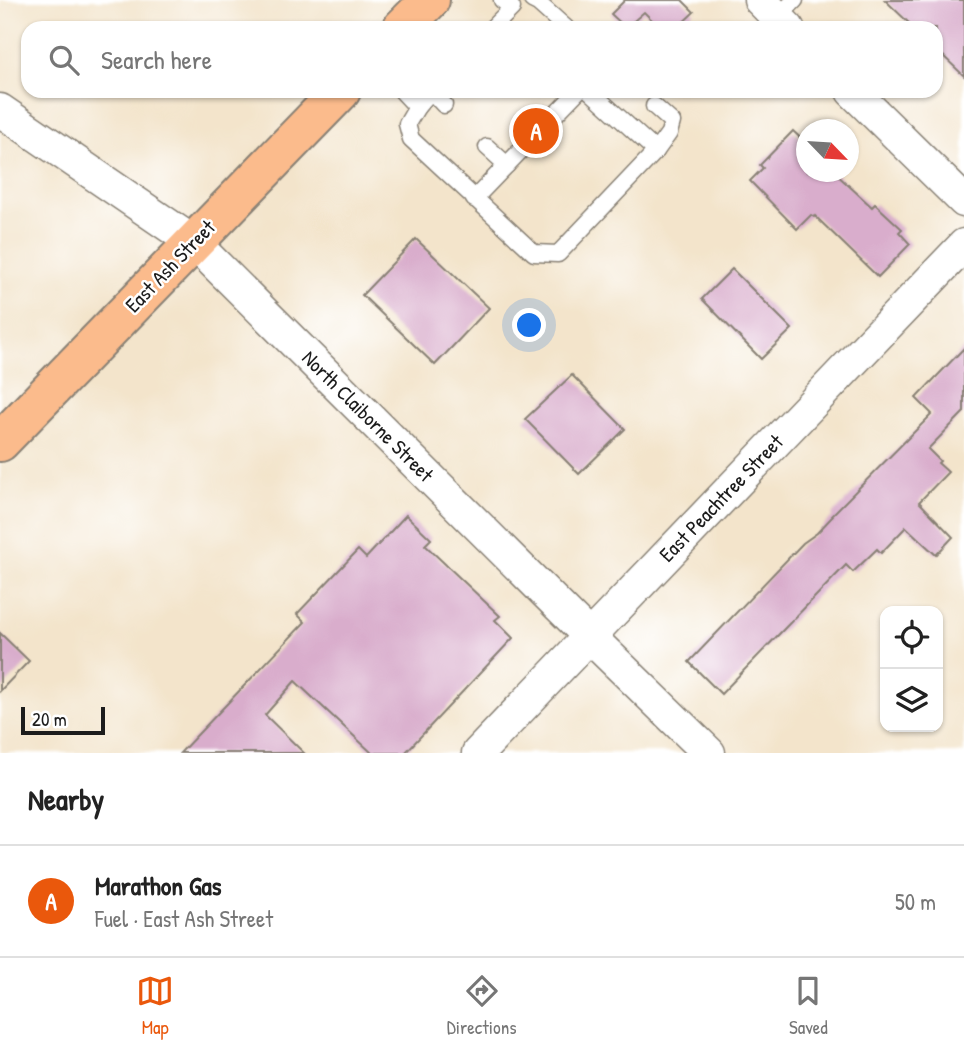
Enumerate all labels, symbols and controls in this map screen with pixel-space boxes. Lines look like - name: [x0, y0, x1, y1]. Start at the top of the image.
- search box: [21, 21, 943, 98]
- icon: search: [45, 41, 83, 79]
- text: Search here: [101, 42, 212, 77]
- pin: A: [513, 105, 559, 157]
- north arrow: [796, 119, 859, 182]
- street label: East Ash Street: [118, 213, 222, 319]
- your location: [512, 308, 546, 342]
- street label: North Claiborne Street: [296, 344, 441, 489]
- street label: East Peachtree Street: [653, 427, 790, 568]
- map controls: [880, 606, 943, 732]
- button: locate: [880, 606, 943, 669]
- button: layers: [880, 669, 943, 732]
- scale bar: [21, 704, 105, 736]
- text: 20 m: [32, 706, 67, 732]
- text: Nearby: [28, 779, 104, 819]
- text: Marathon Gas: [95, 868, 222, 903]
- text: A: [45, 886, 57, 917]
- text: 50 m: [895, 886, 936, 917]
- text: Fuel · East Ash Street: [95, 903, 273, 934]
- tab: Map: [136, 972, 174, 1040]
- tab: Directions: [447, 972, 517, 1040]
- tab: Saved: [789, 972, 828, 1040]

